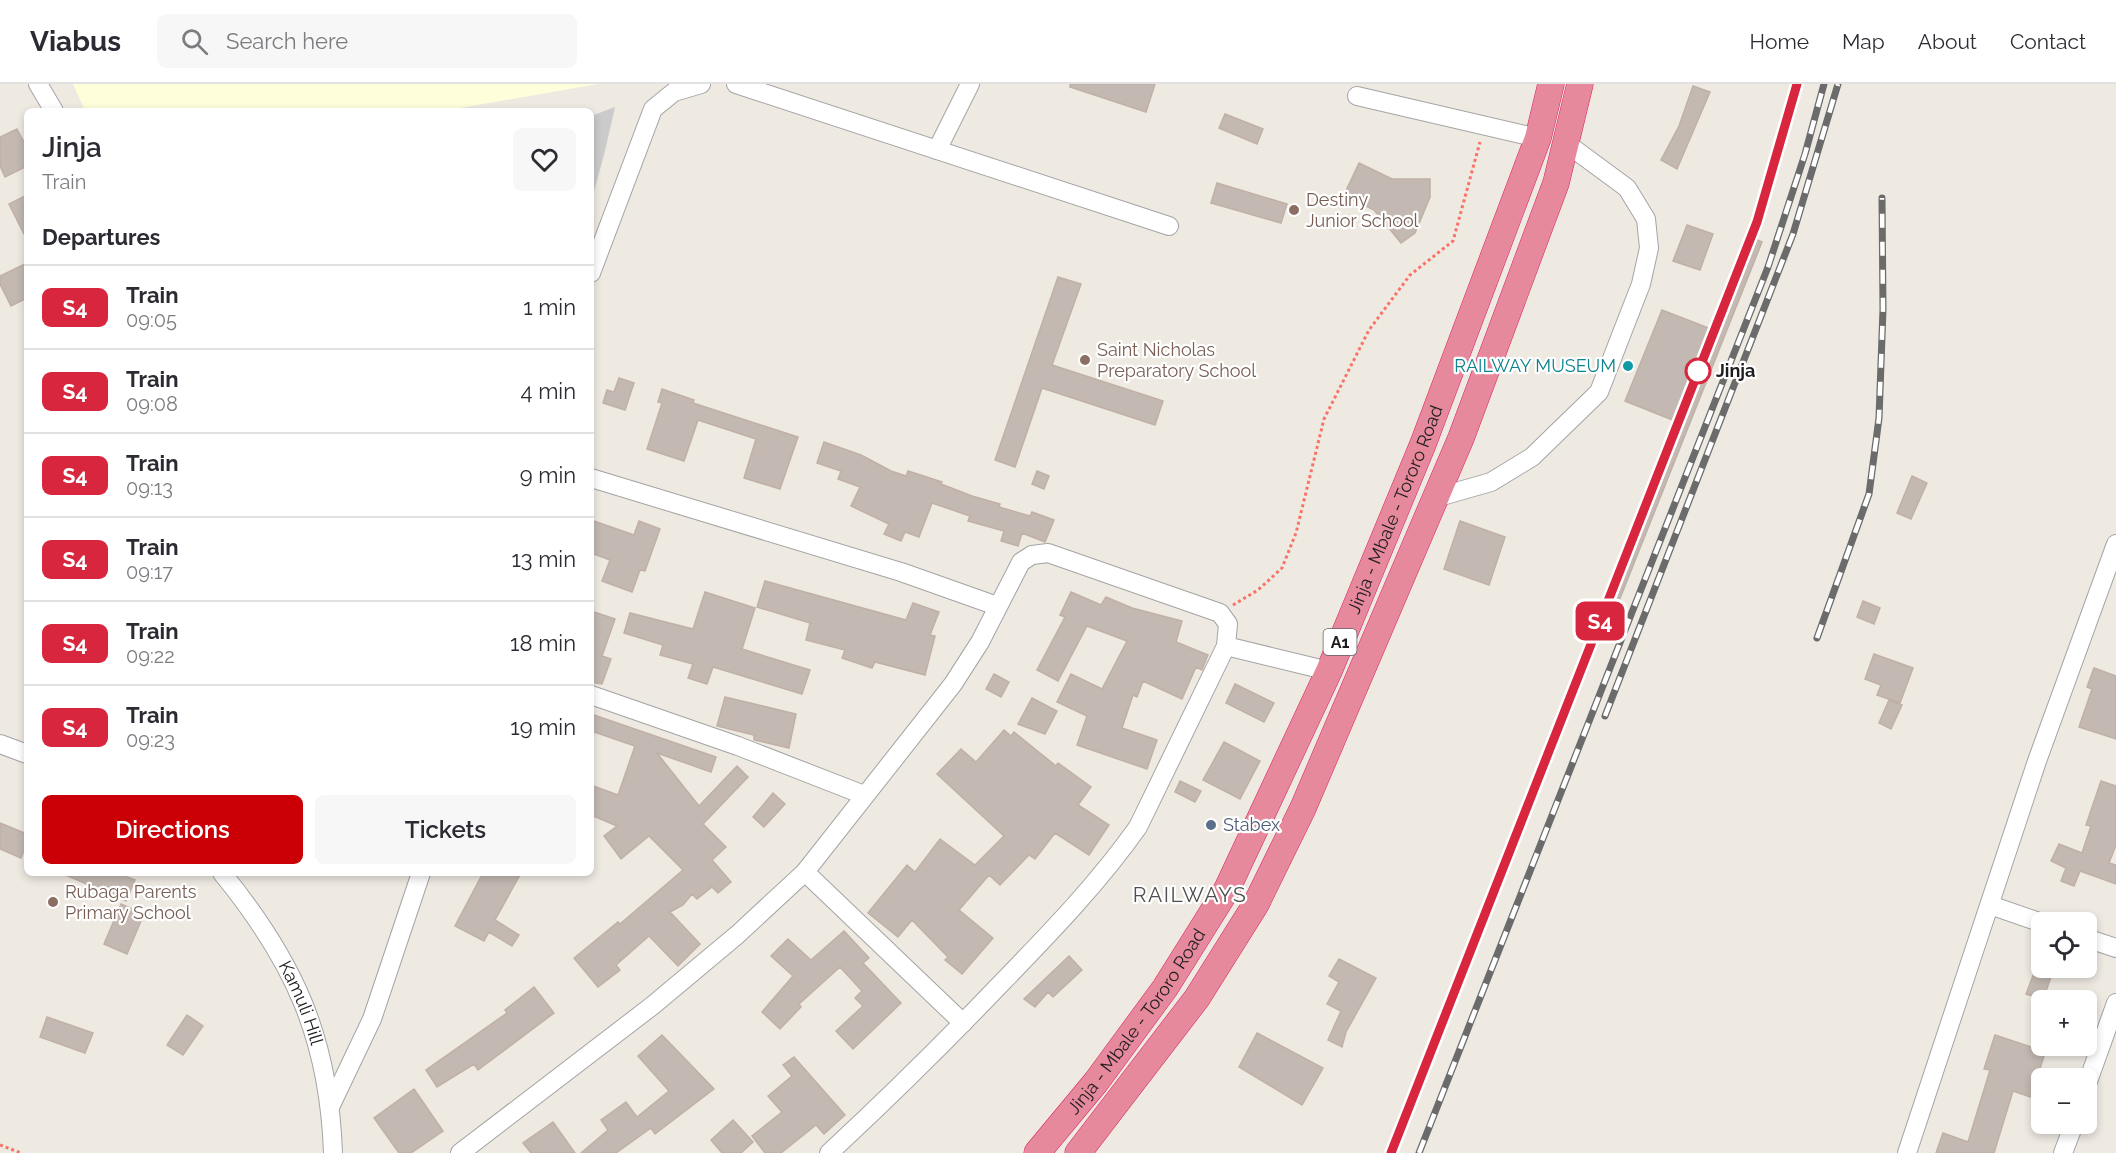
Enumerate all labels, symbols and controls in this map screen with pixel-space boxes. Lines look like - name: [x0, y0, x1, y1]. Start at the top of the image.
- search box: [157, 14, 577, 68]
- text: Viabus: [30, 25, 121, 58]
- icon: search: [178, 25, 211, 58]
- text: Search here: [226, 28, 348, 54]
- text: Home: [1750, 29, 1809, 54]
- text: Map: [1842, 29, 1885, 54]
- text: About: [1918, 29, 1977, 54]
- text: Contact: [2010, 29, 2086, 54]
- button: heart: [513, 128, 576, 191]
- text: Jinja: [42, 131, 102, 164]
- text: Train: [42, 170, 86, 194]
- place label: Destiny Junior School: [1306, 189, 1419, 231]
- marker: Destiny Junior School: [1287, 203, 1301, 217]
- text: Departures: [42, 224, 160, 250]
- text: Train: [126, 282, 179, 308]
- text: 1 min: [523, 294, 576, 320]
- text: S4: [63, 295, 87, 320]
- text: 09:05: [126, 308, 177, 332]
- place label: Saint Nicholas Preparatory School: [1097, 339, 1256, 381]
- marker: Saint Nicholas Preparatory School: [1078, 353, 1092, 367]
- place label: RAILWAY MUSEUM: [1454, 355, 1616, 376]
- marker: Jinja: [1685, 358, 1711, 384]
- marker: RAILWAY MUSEUM: [1621, 359, 1635, 373]
- place label: Jinja: [1716, 360, 1755, 381]
- text: Train: [126, 366, 179, 392]
- text: 4 min: [521, 378, 576, 404]
- text: S4: [63, 379, 87, 404]
- text: 09:08: [126, 392, 178, 416]
- street label: Jinja - Mbale - Tororo Road: [1343, 402, 1447, 617]
- text: Train: [126, 450, 179, 476]
- text: 9 min: [520, 462, 576, 488]
- text: S4: [63, 463, 87, 488]
- text: 09:13: [126, 476, 173, 500]
- text: Train: [126, 534, 179, 560]
- text: 13 min: [511, 546, 576, 572]
- text: S4: [63, 547, 87, 572]
- text: 09:17: [126, 560, 173, 584]
- line badge: S4: [1573, 602, 1627, 640]
- text: S4: [1588, 609, 1612, 634]
- text: Train: [126, 618, 179, 644]
- road number: A1: [1324, 629, 1356, 655]
- text: 18 min: [510, 630, 576, 656]
- text: S4: [63, 631, 87, 656]
- text: 09:22: [126, 644, 175, 668]
- text: Train: [126, 702, 179, 728]
- text: 19 min: [510, 714, 576, 740]
- text: S4: [63, 715, 87, 740]
- text: 09:23: [126, 728, 175, 752]
- button: Directions: [42, 795, 303, 864]
- button: Tickets: [315, 795, 576, 864]
- place label: Stabex: [1223, 814, 1280, 835]
- marker: Stabex: [1204, 818, 1218, 832]
- place label: Rubaga Parents Primary School: [65, 881, 197, 923]
- district label: RAILWAYS: [1133, 882, 1247, 907]
- marker: Rubaga Parents Primary School: [46, 895, 60, 909]
- map controls: [2031, 912, 2097, 1134]
- button: locate: [2031, 912, 2097, 978]
- street label: Jinja - Mbale - Tororo Road: [1063, 925, 1209, 1118]
- street label: Kamuli Hill: [275, 957, 328, 1047]
- button: +: [2031, 990, 2097, 1056]
- button: −: [2031, 1068, 2097, 1134]

